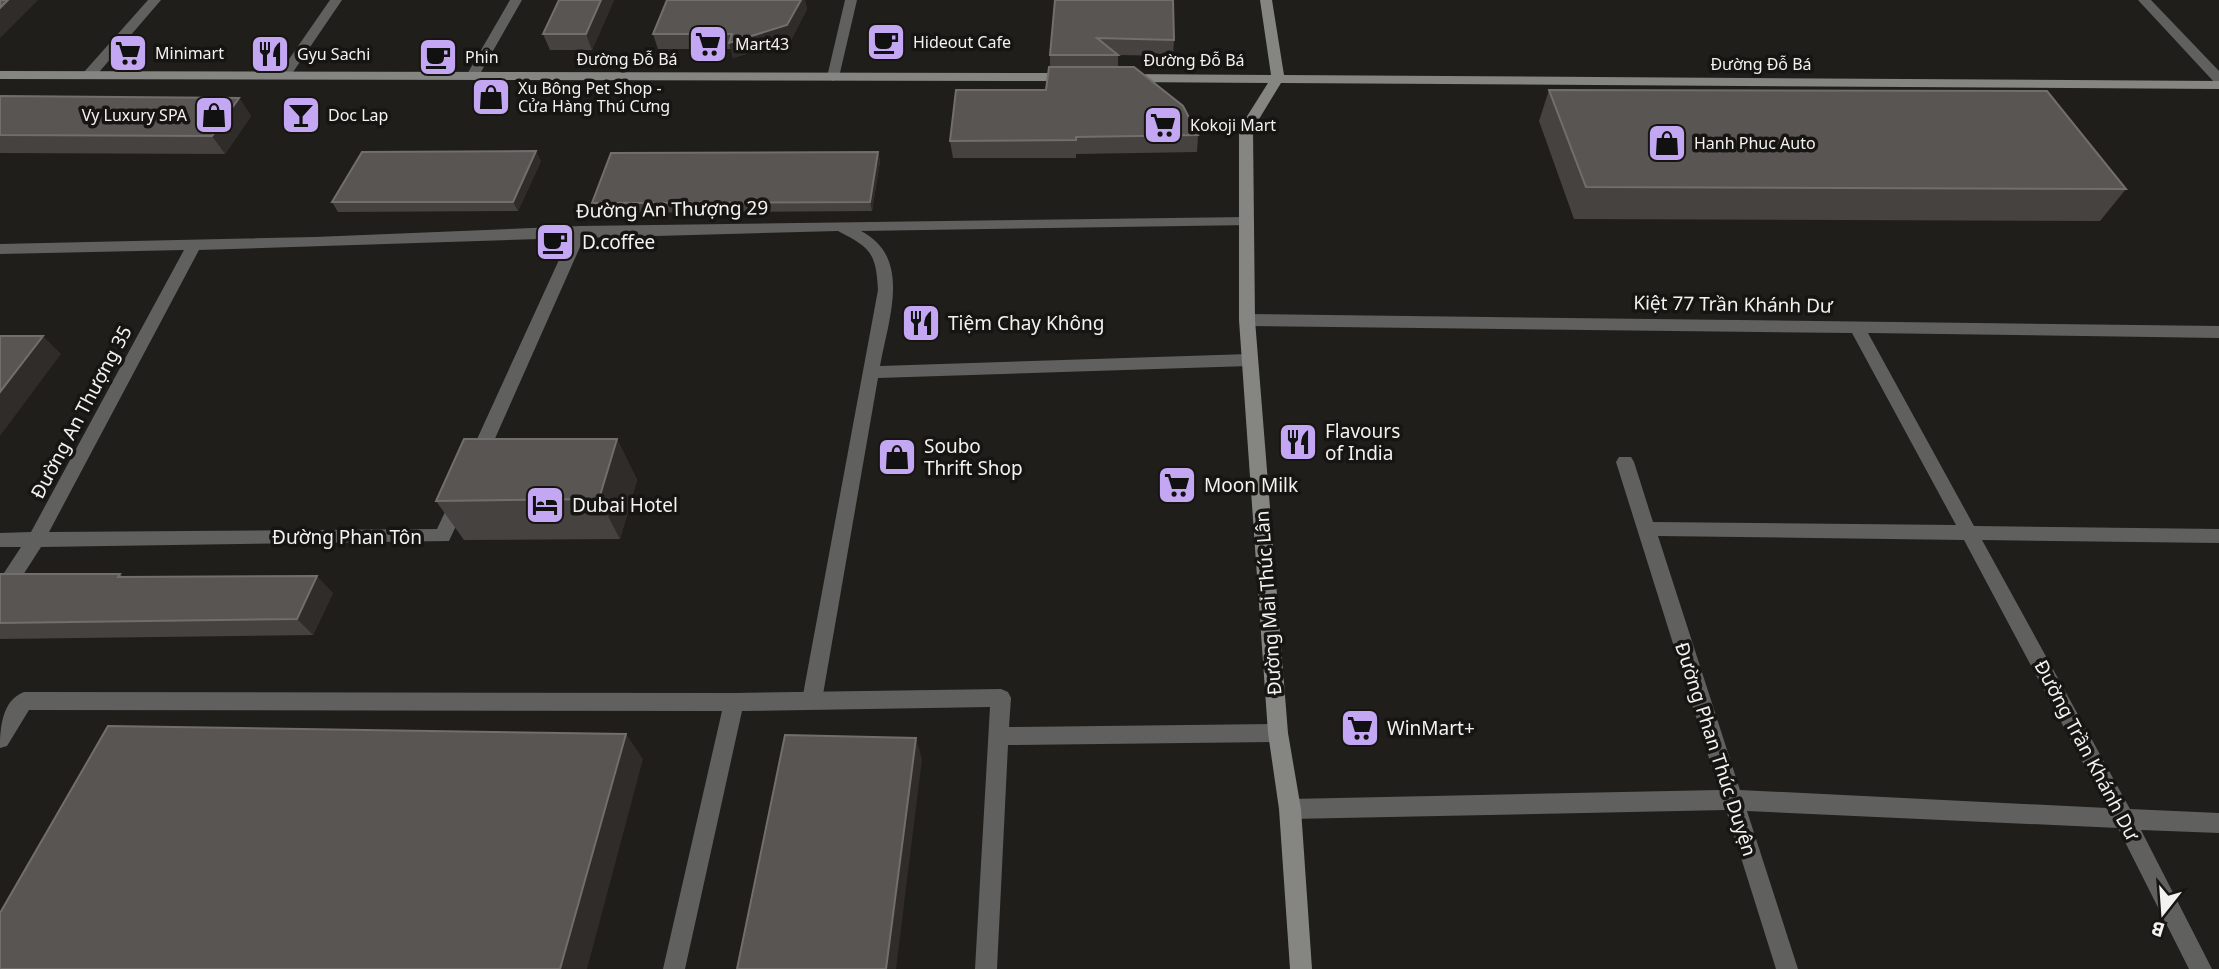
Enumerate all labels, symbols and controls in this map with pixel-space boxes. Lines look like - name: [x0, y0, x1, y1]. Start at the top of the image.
- cafe icon: Hideout Cafe: [865, 21, 907, 63]
- supermarket icon: Mart43: [687, 23, 729, 65]
- place label: Hideout Cafe: [913, 31, 1011, 53]
- supermarket icon: Minimart: [107, 32, 149, 74]
- restaurant icon: Gyu Sachi: [249, 33, 291, 75]
- place label: Mart43: [735, 33, 789, 55]
- cafe icon: Phin: [417, 36, 459, 78]
- place label: Minimart: [155, 42, 224, 64]
- place label: Gyu Sachi: [297, 43, 370, 65]
- place label: Phin: [465, 46, 499, 68]
- street label: Đường Đỗ Bá: [576, 48, 678, 70]
- street label: Đường Đỗ Bá: [1143, 49, 1245, 71]
- street label: Đường Đỗ Bá: [1710, 53, 1812, 75]
- shop icon: Xu Bông Pet Shop - Cửa Hàng Thú Cưng: [470, 76, 512, 118]
- place label: Xu Bông Pet Shop - Cửa Hàng Thú Cưng: [518, 77, 670, 117]
- shop icon: Vy Luxury SPA: [193, 94, 235, 136]
- bar icon: Doc Lap: [280, 94, 322, 136]
- place label: Vy Luxury SPA: [82, 104, 188, 126]
- place label: Doc Lap: [328, 104, 388, 126]
- supermarket icon: Kokoji Mart: [1142, 104, 1184, 146]
- place label: Kokoji Mart: [1190, 114, 1276, 136]
- shop icon: Hanh Phuc Auto: [1646, 122, 1688, 164]
- place label: Hanh Phuc Auto: [1694, 132, 1816, 154]
- street label: Đường An Thượng 29: [576, 194, 768, 224]
- cafe icon: D.coffee: [534, 221, 576, 263]
- place label: D.coffee: [582, 229, 655, 255]
- street label: Kiệt 77 Trần Khánh Dư: [1633, 289, 1834, 319]
- restaurant icon: Tiệm Chay Không: [900, 302, 942, 344]
- place label: Tiệm Chay Không: [948, 310, 1104, 336]
- street label: Đường An Thượng 35: [24, 321, 138, 503]
- place label: Flavours of India: [1325, 418, 1400, 466]
- restaurant icon: Flavours of India: [1277, 421, 1319, 463]
- place label: Soubo Thrift Shop: [924, 433, 1023, 481]
- shop icon: Soubo Thrift Shop: [876, 436, 918, 478]
- supermarket icon: Moon Milk: [1156, 464, 1198, 506]
- place label: Moon Milk: [1204, 472, 1298, 498]
- hotel icon: Dubai Hotel: [524, 484, 566, 526]
- place label: Dubai Hotel: [572, 492, 678, 518]
- street label: Đường Mai Thúc Lân: [1249, 510, 1287, 696]
- street label: Đường Phan Tôn: [272, 524, 422, 550]
- street label: Đường Phan Thúc Duyện: [1669, 639, 1763, 859]
- street label: Đường Trần Khánh Dư: [2028, 655, 2146, 846]
- supermarket icon: WinMart+: [1339, 707, 1381, 749]
- place label: WinMart+: [1387, 715, 1475, 741]
- north arrow: [2128, 878, 2198, 948]
- text: B: [2148, 915, 2168, 944]

